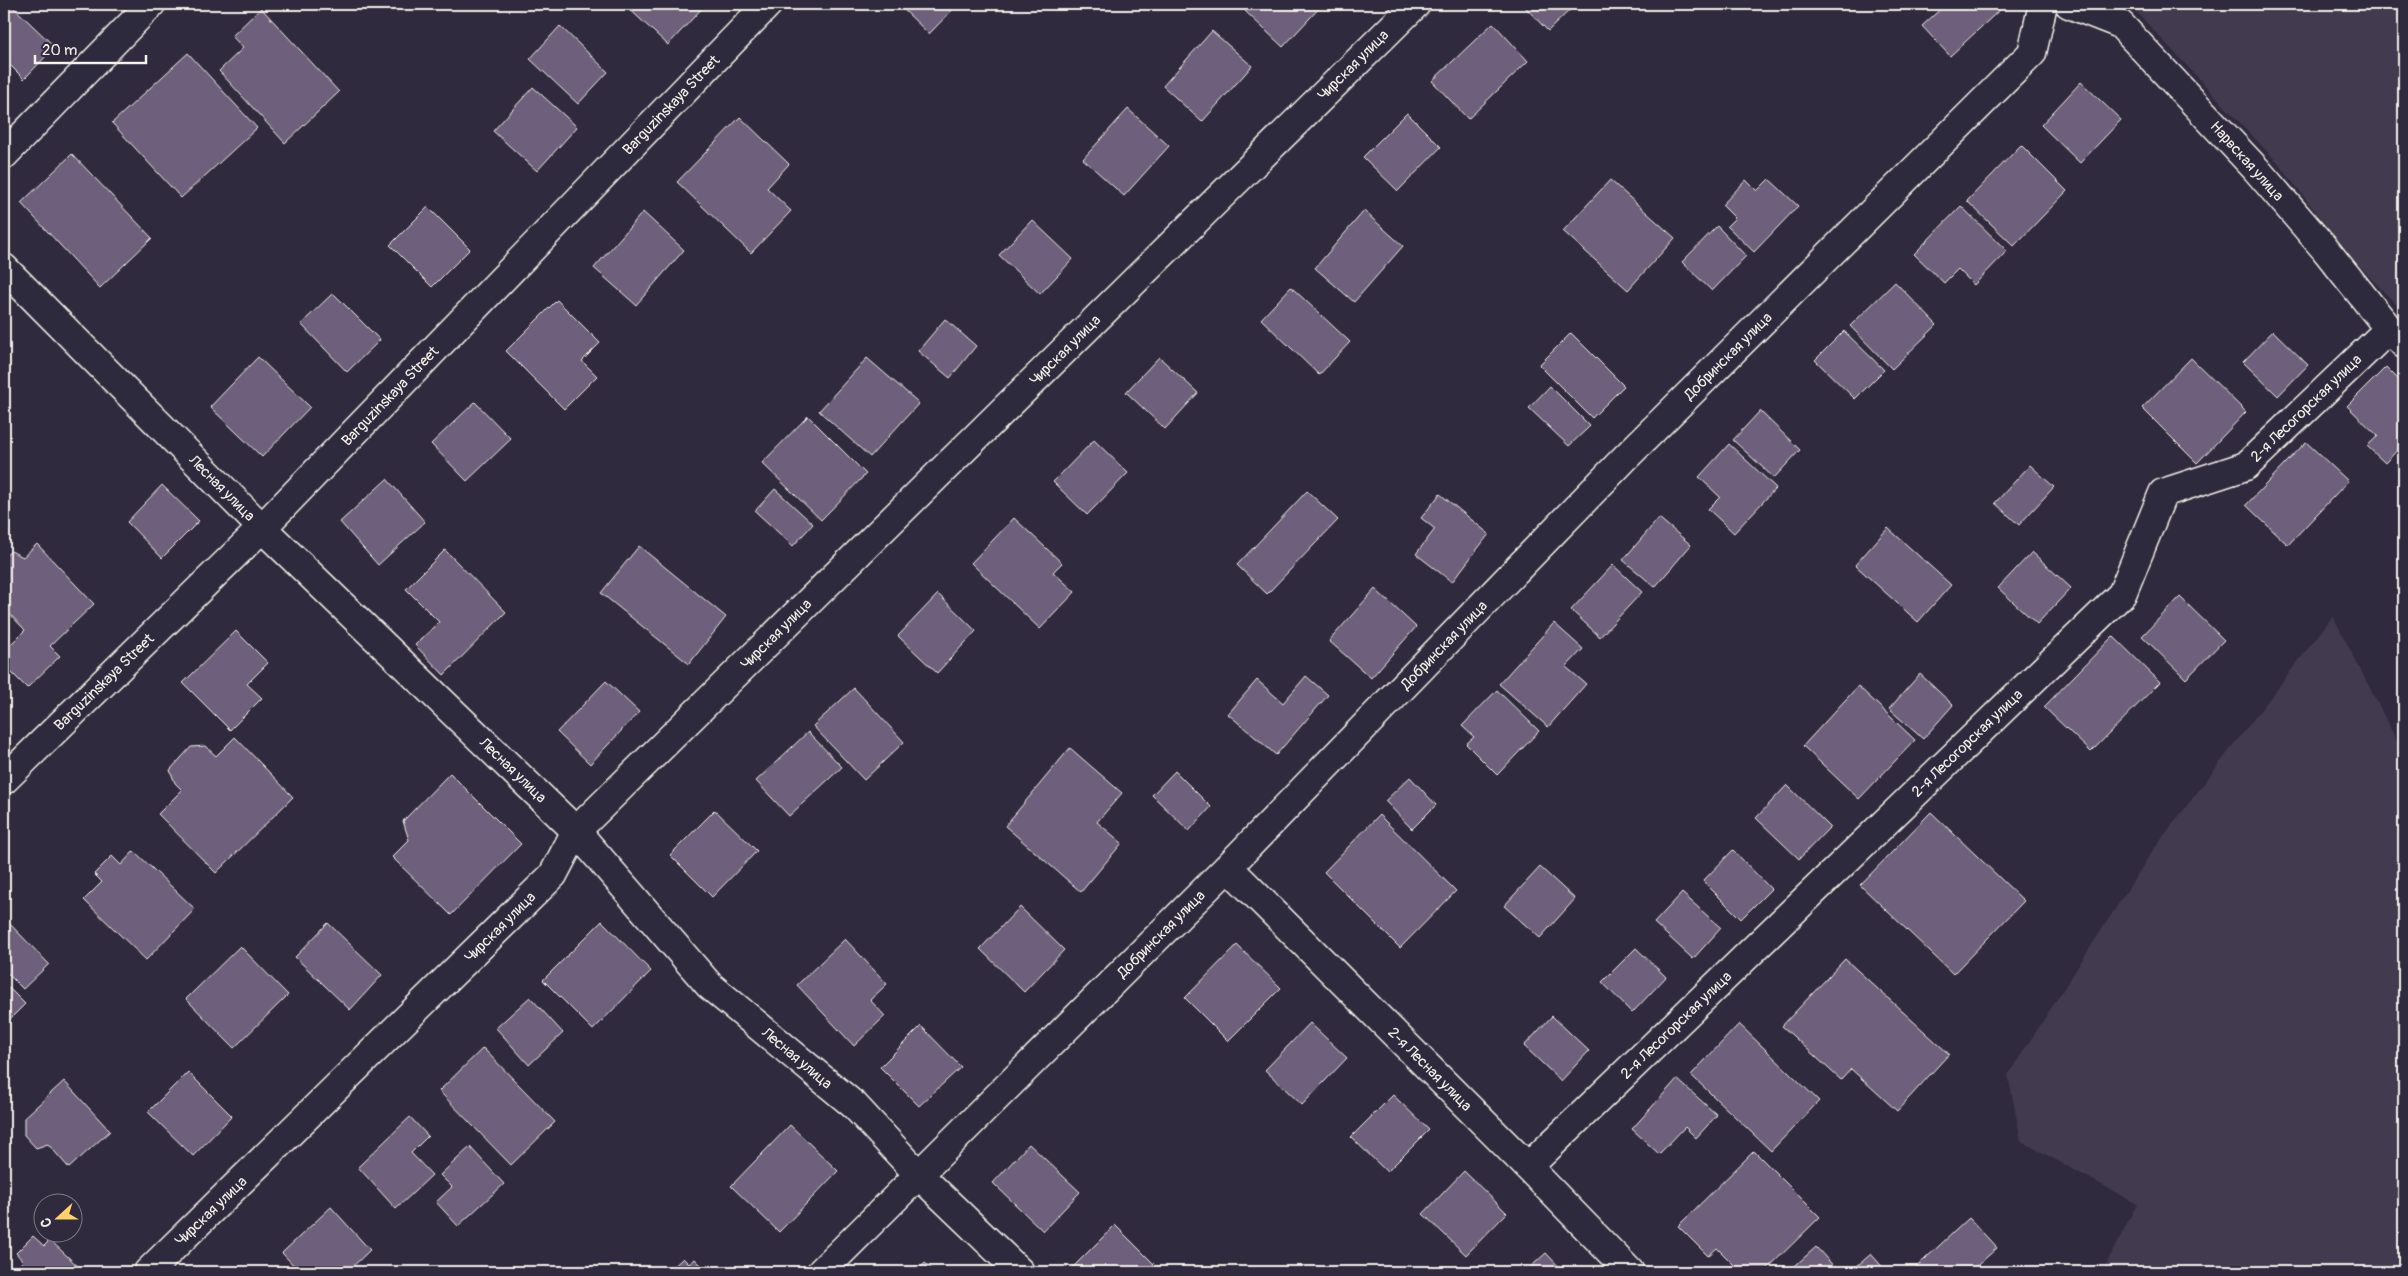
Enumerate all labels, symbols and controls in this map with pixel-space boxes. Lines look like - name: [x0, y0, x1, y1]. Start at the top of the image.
- street label: Чирская улица: [1314, 26, 1393, 105]
- scale bar: [35, 32, 146, 64]
- text: 20 m: [42, 41, 77, 60]
- street label: Barguzinskaya Street: [619, 51, 725, 159]
- street label: Нарвская улица: [2206, 117, 2287, 205]
- street label: Добринская улица: [1680, 308, 1776, 405]
- street label: Чирская улица: [1026, 311, 1105, 390]
- street label: Barguzinskaya Street: [338, 342, 444, 450]
- street label: 2-я Лесогорская улица: [2247, 350, 2366, 466]
- street label: Лесная улица: [184, 450, 259, 526]
- street label: Чирская улица: [737, 595, 816, 674]
- street label: Добринская улица: [1396, 597, 1492, 695]
- street label: Barguzinskaya Street: [50, 629, 159, 735]
- street label: 2-я Лесогорская улица: [1908, 685, 2027, 801]
- street label: Лесная улица: [474, 733, 550, 807]
- street label: Добринская улица: [1113, 886, 1209, 983]
- street label: Чирская улица: [461, 888, 540, 967]
- street label: 2-я Лесогорская улица: [1617, 967, 1736, 1083]
- street label: Лесная улица: [757, 1023, 836, 1093]
- street label: 2-я Лесная улица: [1384, 1023, 1476, 1115]
- street label: Чирская улица: [171, 1172, 251, 1250]
- north arrow: [32, 1194, 82, 1244]
- text: С: [37, 1215, 56, 1230]

